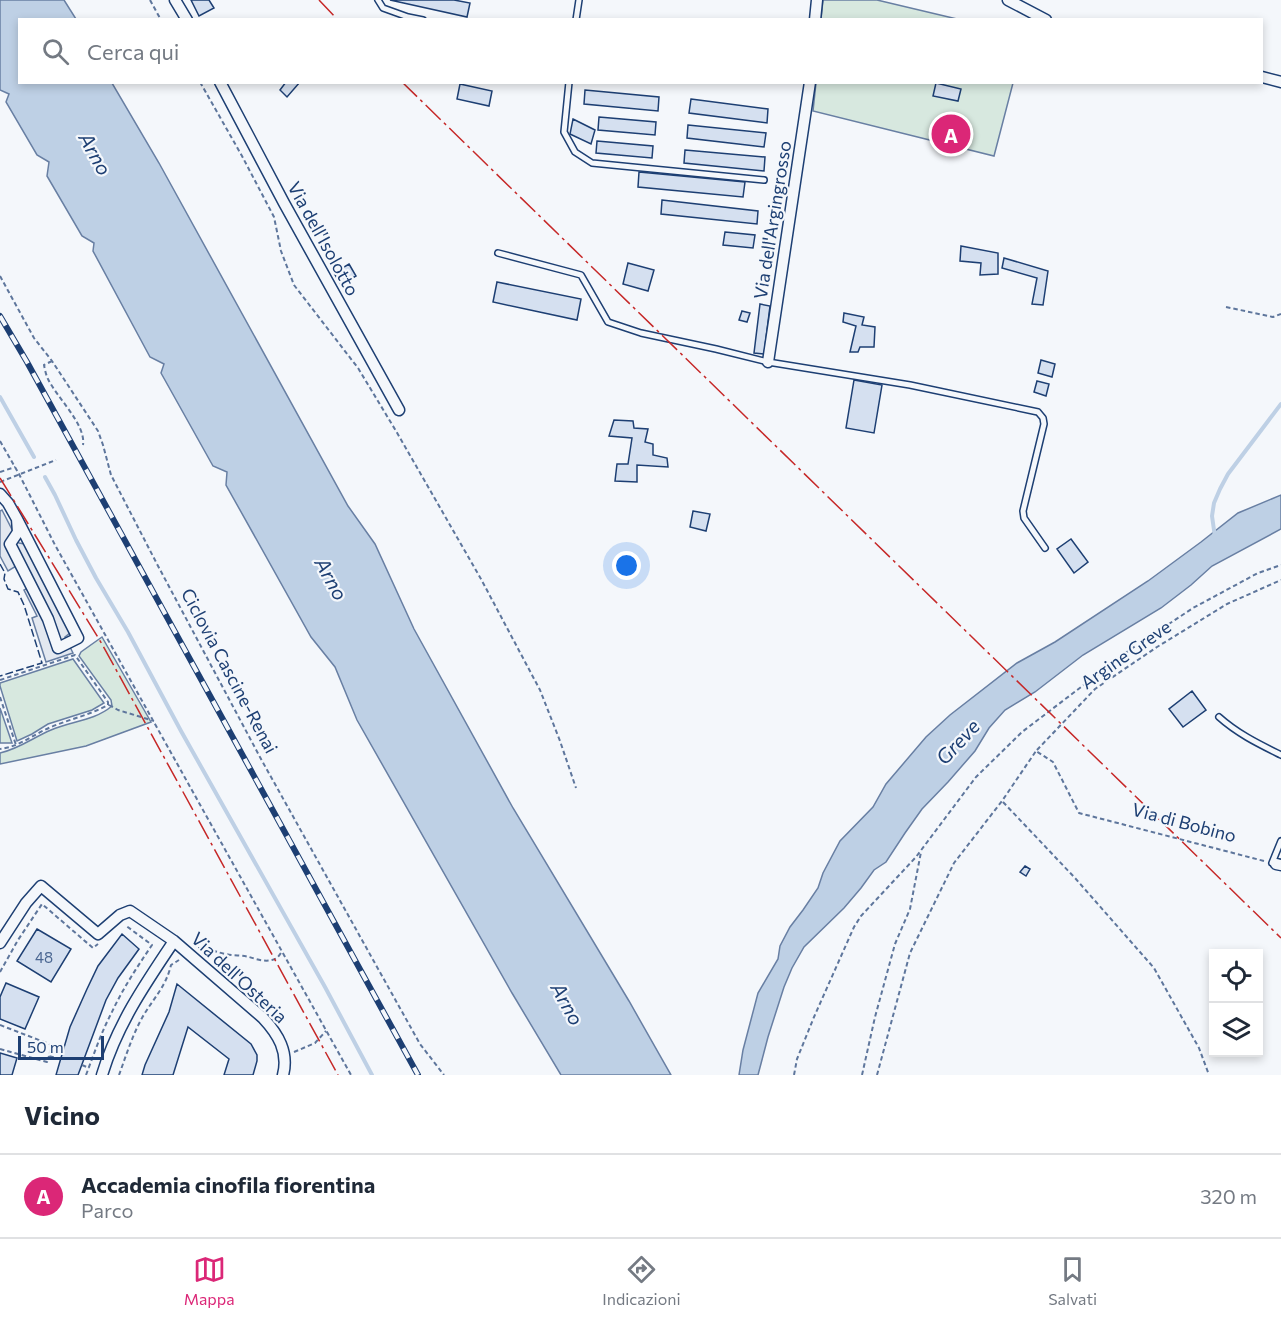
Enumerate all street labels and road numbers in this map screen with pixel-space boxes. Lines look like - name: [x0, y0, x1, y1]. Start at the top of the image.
- street label: Via dell'Argingrosso: [749, 139, 795, 301]
- street label: Via dell'Isolotto: [283, 178, 364, 299]
- street label: Ciclovia Cascine-Renai: [177, 584, 283, 757]
- street label: Argine Greve: [1076, 615, 1175, 693]
- street label: Via di Bobino: [1130, 798, 1239, 847]
- street label: Via dell'Osteria: [187, 927, 292, 1027]

